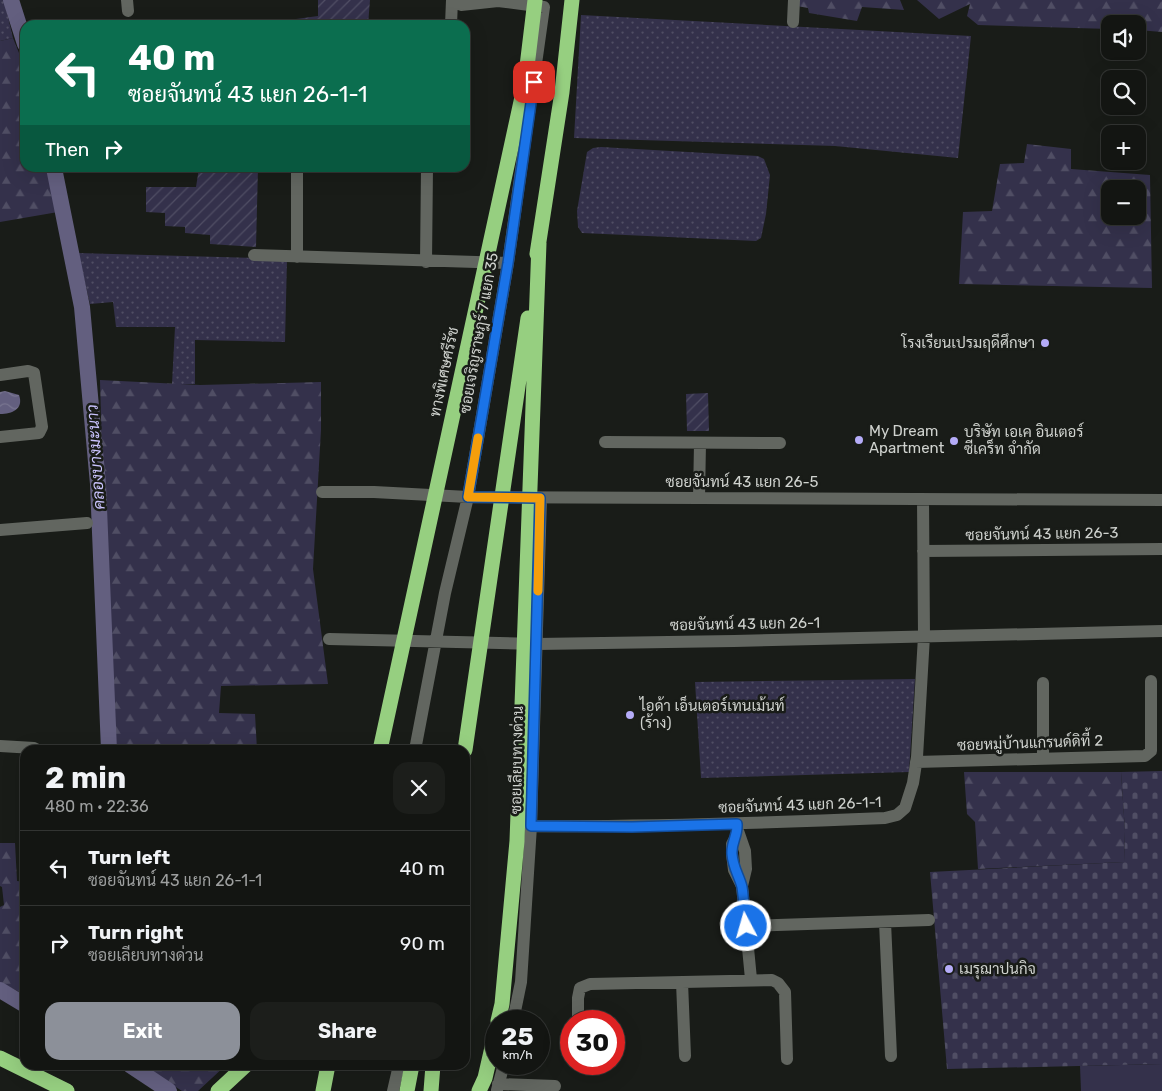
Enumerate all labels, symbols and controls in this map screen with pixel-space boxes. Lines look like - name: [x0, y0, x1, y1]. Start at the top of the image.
- map controls: [1101, 15, 1146, 225]
- button: sound: [1101, 15, 1146, 60]
- text: 40 m: [128, 37, 215, 79]
- icon: left: [45, 40, 110, 105]
- pin: [513, 61, 555, 103]
- icon: arrive: [520, 68, 548, 96]
- button: search: [1101, 70, 1146, 115]
- text: ซอยจันทน์ 43 แยก 26-1-1: [128, 81, 368, 108]
- button: +: [1101, 125, 1146, 170]
- icon: right: [99, 135, 127, 163]
- text: Then: [45, 138, 89, 161]
- button: −: [1101, 180, 1146, 225]
- street label: ซอยเจริญราษฎร์ 7 แยก 35: [455, 251, 503, 415]
- street label: ทางพิเศษศรีรัช: [425, 325, 462, 418]
- place label: โรงเรียนเปรมฤดีศึกษา: [901, 333, 1035, 352]
- marker: โรงเรียนเปรมฤดีศึกษา: [1039, 337, 1051, 349]
- water label: คลองบางมะนาว: [82, 404, 109, 510]
- place label: My Dream Apartment: [869, 422, 945, 457]
- place label: บริษัท เอเค อินเตอร์ ซีเคร็ท จำกัด: [964, 422, 1084, 458]
- marker: My Dream Apartment: [853, 434, 865, 446]
- marker: บริษัท เอเค อินเตอร์ ซีเคร็ท จำกัด: [948, 435, 960, 447]
- street label: ซอยจันทน์ 43 แยก 26-5: [665, 472, 819, 491]
- street label: ซอยจันทน์ 43 แยก 26-3: [965, 523, 1119, 544]
- street label: ซอยจันทน์ 43 แยก 26-1: [670, 613, 820, 634]
- place label: ไอด้า เอ็นเตอร์เทนเม้นท์ (ร้าง): [639, 695, 785, 732]
- street label: ซอยเลียบทางด่วน: [506, 706, 527, 814]
- marker: ไอด้า เอ็นเตอร์เทนเม้นท์ (ร้าง): [624, 709, 636, 721]
- street label: ซอยหมู่บ้านแกรนด์ดิที้ 2: [956, 725, 1104, 756]
- text: 2 min: [45, 760, 126, 796]
- button: close: [393, 762, 445, 814]
- street label: ซอยจันทน์ 43 แยก 26-1-1: [718, 792, 882, 817]
- text: 480 m · 22:36: [45, 797, 149, 816]
- text: Turn left: [88, 846, 170, 869]
- icon: left: [45, 854, 73, 882]
- text: 40 m: [400, 857, 445, 880]
- text: ซอยจันทน์ 43 แยก 26-1-1: [88, 871, 262, 890]
- position arrow: [719, 899, 771, 951]
- text: Turn right: [88, 921, 183, 944]
- icon: right: [45, 929, 73, 957]
- text: 90 m: [400, 932, 445, 955]
- text: ซอยเลียบทางด่วน: [88, 946, 204, 965]
- place label: เมรุฌาปนกิจ: [959, 960, 1036, 980]
- marker: เมรุฌาปนกิจ: [943, 963, 955, 975]
- button: Exit: [45, 1002, 240, 1060]
- button: Share: [250, 1002, 445, 1060]
- speed limit sign: 30: [560, 1010, 625, 1075]
- text: 25: [501, 1022, 534, 1051]
- text: km/h: [503, 1048, 532, 1062]

